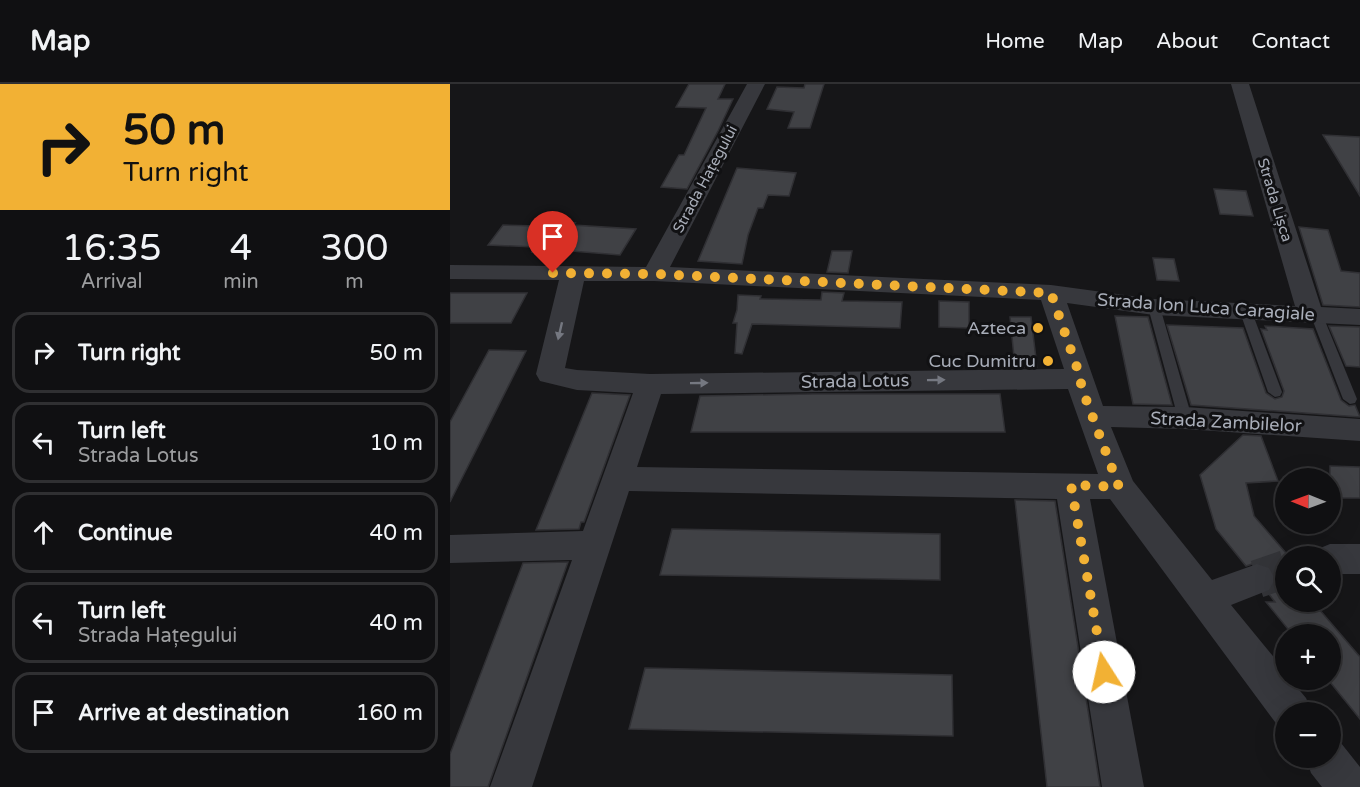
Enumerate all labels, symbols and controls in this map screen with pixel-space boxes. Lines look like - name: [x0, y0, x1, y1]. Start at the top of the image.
- text: Map: [30, 24, 90, 58]
- text: Home: [985, 29, 1045, 54]
- text: Map: [1078, 29, 1123, 54]
- text: About: [1156, 29, 1218, 54]
- text: Contact: [1251, 29, 1330, 54]
- text: 50 m: [123, 105, 225, 156]
- icon: right: [24, 108, 102, 186]
- street label: Strada Hațegului: [669, 122, 741, 236]
- text: Turn right: [123, 156, 249, 189]
- street label: Strada Lișca: [1254, 156, 1296, 244]
- pin: [527, 211, 578, 273]
- icon: arrive: [536, 220, 569, 253]
- text: 16:35: [62, 227, 162, 270]
- text: 4: [230, 227, 252, 270]
- text: 300: [320, 227, 388, 270]
- text: Arrival: [81, 270, 143, 294]
- text: min: [223, 270, 259, 294]
- text: m: [345, 270, 364, 294]
- street label: Strada Ion Luca Caragiale: [1096, 288, 1316, 326]
- place label: Azteca: [967, 317, 1026, 339]
- one-way arrow: [555, 321, 564, 340]
- marker: Azteca: [1031, 321, 1045, 335]
- icon: right: [27, 336, 60, 369]
- text: Turn right: [78, 340, 180, 366]
- text: 50 m: [369, 340, 423, 366]
- place label: Cuc Dumitru: [928, 350, 1036, 372]
- marker: Cuc Dumitru: [1041, 354, 1055, 368]
- street label: Strada Lotus: [801, 369, 909, 393]
- one-way arrow: [927, 376, 946, 385]
- one-way arrow: [690, 378, 709, 388]
- street label: Strada Zambilelor: [1150, 407, 1302, 437]
- text: Turn left: [78, 418, 166, 444]
- icon: left: [27, 426, 60, 459]
- text: 10 m: [369, 430, 423, 456]
- text: Strada Lotus: [78, 444, 199, 468]
- north arrow: [1275, 468, 1341, 534]
- map controls: [1275, 468, 1341, 768]
- icon: ahead: [27, 516, 60, 549]
- text: Continue: [78, 520, 173, 546]
- text: 40 m: [369, 520, 423, 546]
- button: search: [1275, 546, 1341, 612]
- text: Turn left: [78, 598, 166, 624]
- icon: left: [27, 606, 60, 639]
- text: 40 m: [369, 610, 423, 636]
- text: Strada Hațegului: [78, 624, 237, 648]
- button: +: [1275, 624, 1341, 690]
- position arrow: [1072, 640, 1136, 704]
- icon: arrive: [27, 696, 60, 729]
- text: Arrive at destination: [78, 700, 289, 726]
- text: 160 m: [356, 700, 423, 726]
- button: −: [1275, 702, 1341, 768]

